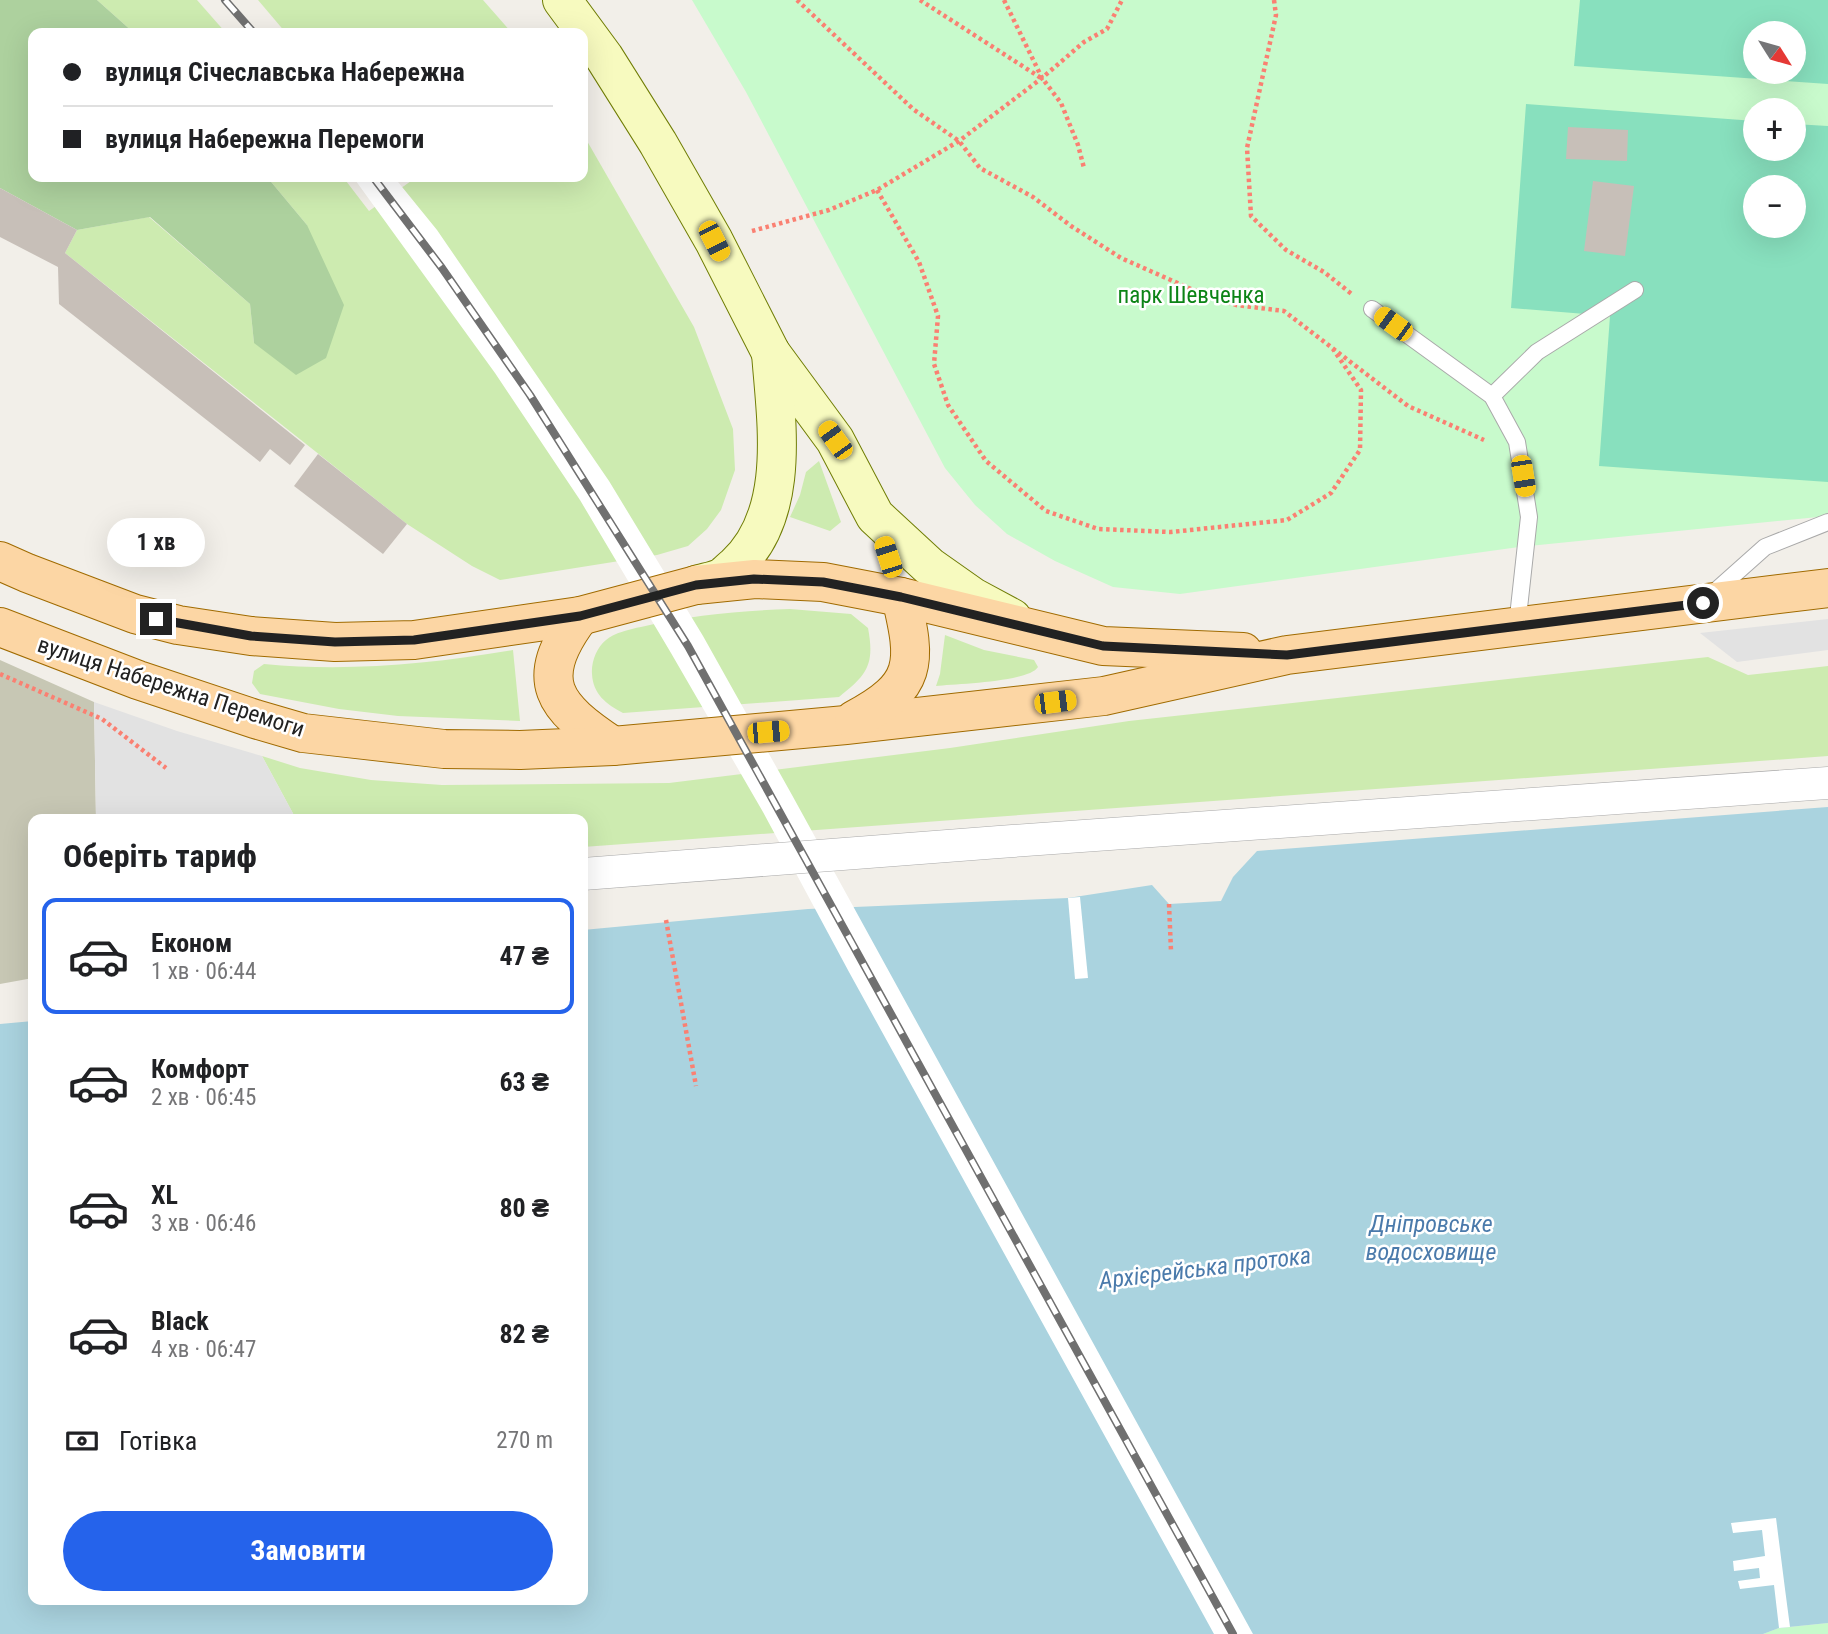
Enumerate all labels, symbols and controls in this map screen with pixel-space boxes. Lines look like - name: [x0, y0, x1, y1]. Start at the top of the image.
- north arrow: [1743, 21, 1806, 84]
- map controls: [1743, 21, 1806, 238]
- text: вулиця Січеславська Набережна: [105, 57, 465, 87]
- button: +: [1743, 98, 1806, 161]
- text: вулиця Набережна Перемоги: [105, 124, 424, 154]
- button: −: [1743, 175, 1806, 238]
- car: [696, 218, 733, 264]
- park label: парк Шевченка: [1117, 282, 1265, 309]
- car: [1370, 303, 1417, 345]
- car: [815, 417, 856, 463]
- car: [1510, 454, 1537, 498]
- callout: 1 хв: [107, 518, 205, 566]
- text: 1 хв: [137, 529, 175, 556]
- car: [872, 534, 905, 580]
- route start: [1687, 587, 1719, 619]
- route end: [140, 603, 172, 635]
- street label: вулиця Набережна Перемоги: [34, 631, 308, 743]
- car: [1033, 689, 1078, 715]
- car: [747, 720, 790, 744]
- text: Оберіть тариф: [63, 837, 257, 875]
- icon: car: [67, 925, 130, 988]
- text: Економ: [151, 928, 232, 958]
- text: 47 ₴: [499, 941, 549, 971]
- text: 1 хв · 06:44: [151, 958, 256, 985]
- icon: car: [67, 1051, 130, 1114]
- text: Комфорт: [151, 1054, 249, 1084]
- text: 63 ₴: [499, 1067, 549, 1097]
- text: 2 хв · 06:45: [151, 1084, 256, 1111]
- icon: car: [67, 1177, 130, 1240]
- text: XL: [151, 1180, 178, 1210]
- text: 80 ₴: [499, 1193, 549, 1223]
- text: 3 хв · 06:46: [151, 1210, 256, 1237]
- water label: Дніпровське водосховище: [1366, 1210, 1496, 1266]
- water label: Архієрейська протока: [1096, 1241, 1313, 1295]
- icon: car: [67, 1303, 130, 1366]
- text: Black: [151, 1306, 209, 1336]
- text: 82 ₴: [499, 1319, 549, 1349]
- text: 4 хв · 06:47: [151, 1336, 256, 1363]
- icon: cash: [63, 1422, 101, 1460]
- text: Готівка: [119, 1426, 197, 1456]
- text: 270 m: [496, 1427, 553, 1454]
- button: Замовити: [63, 1511, 553, 1591]

